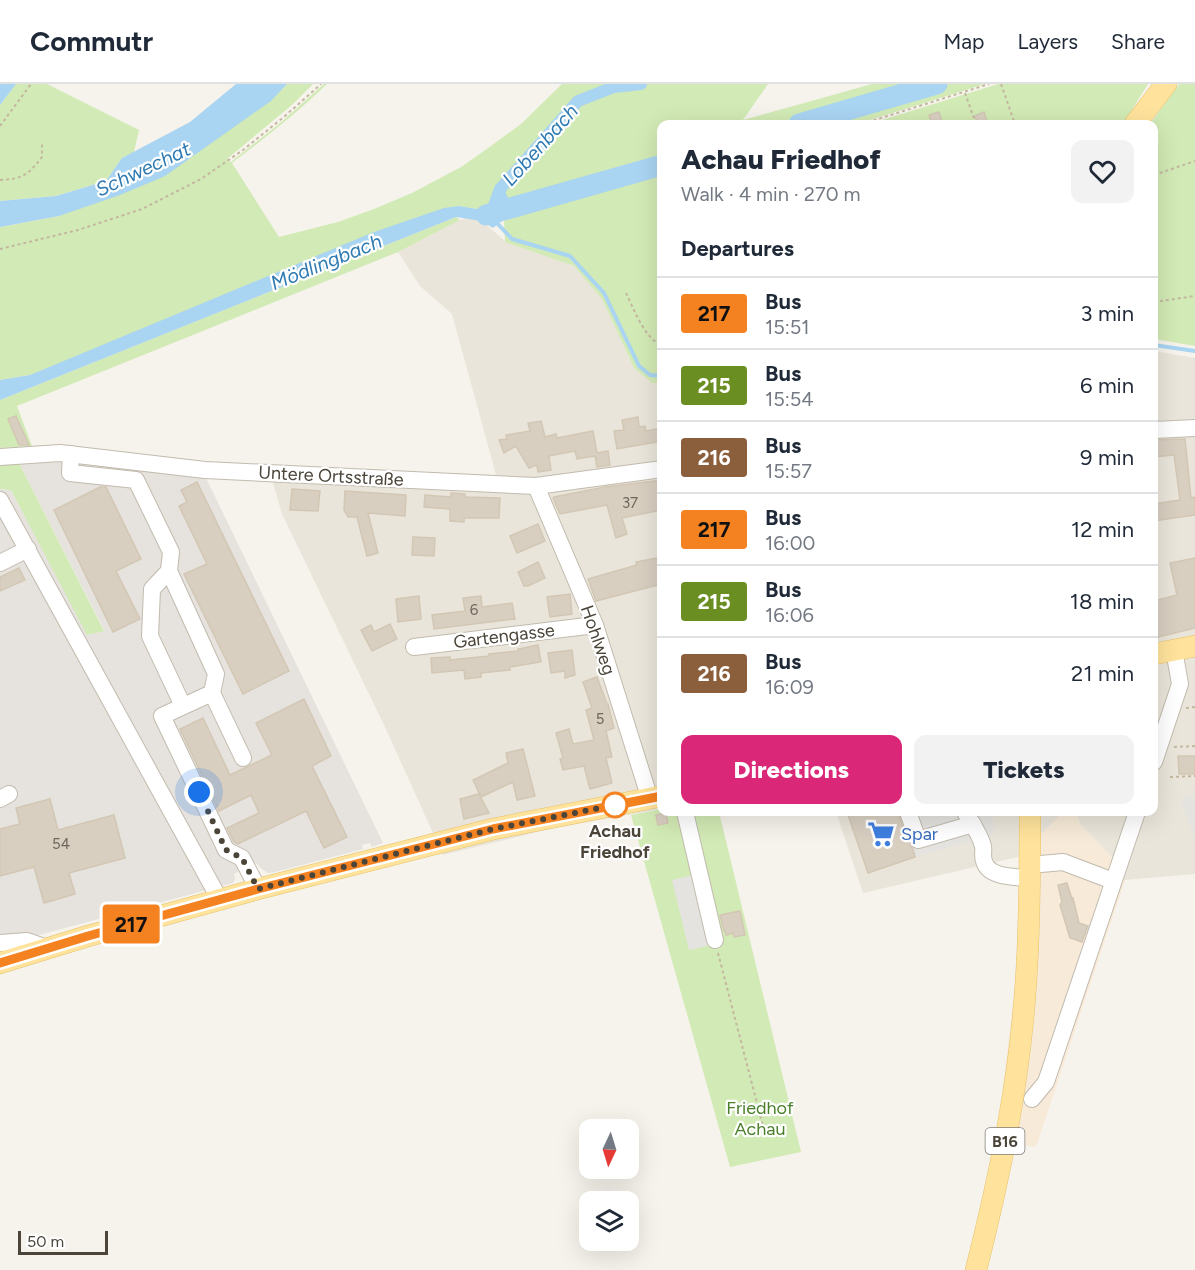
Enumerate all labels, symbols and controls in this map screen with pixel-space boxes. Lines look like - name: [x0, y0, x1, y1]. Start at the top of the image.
- text: Commutr: [30, 24, 153, 58]
- text: Map: [944, 29, 984, 54]
- text: Layers: [1017, 29, 1078, 54]
- text: Share: [1111, 29, 1165, 54]
- water label: Lobenbach: [497, 99, 583, 191]
- water label: Schwechat: [92, 136, 195, 201]
- button: heart: [1071, 140, 1134, 203]
- text: Achau Friedhof: [681, 142, 881, 176]
- text: Walk · 4 min · 270 m: [681, 182, 861, 206]
- water label: Mödlingbach: [267, 229, 385, 295]
- text: Departures: [681, 235, 794, 262]
- text: Bus: [765, 288, 801, 315]
- text: 3 min: [1080, 300, 1134, 327]
- text: 217: [698, 301, 730, 326]
- text: 15:51: [765, 315, 810, 339]
- text: Bus: [765, 360, 801, 387]
- text: 6 min: [1080, 372, 1134, 399]
- text: 215: [697, 373, 731, 398]
- text: 15:54: [765, 387, 814, 411]
- text: Bus: [765, 432, 801, 459]
- text: 9 min: [1080, 444, 1134, 471]
- text: 216: [697, 445, 731, 470]
- text: 15:57: [765, 459, 812, 483]
- street label: Untere Ortsstraße: [258, 461, 404, 491]
- house number: 37: [622, 494, 638, 512]
- text: Bus: [765, 504, 801, 531]
- text: 12 min: [1071, 516, 1134, 543]
- text: 217: [698, 517, 730, 542]
- text: 16:00: [765, 531, 815, 555]
- text: Bus: [765, 576, 801, 603]
- text: 18 min: [1070, 588, 1134, 615]
- text: 215: [697, 589, 731, 614]
- house number: 6: [470, 601, 479, 619]
- street label: Hohlweg: [576, 602, 620, 678]
- text: 16:06: [765, 603, 814, 627]
- street label: Gartengasse: [452, 619, 556, 653]
- text: Bus: [765, 648, 801, 675]
- text: 21 min: [1071, 660, 1134, 687]
- text: 216: [697, 661, 731, 686]
- text: 16:09: [765, 675, 814, 699]
- house number: 5: [596, 710, 604, 728]
- button: Directions: [681, 735, 902, 804]
- button: Tickets: [914, 735, 1134, 804]
- your location: [184, 777, 214, 807]
- marker: Achau Friedhof: [602, 792, 628, 818]
- supermarket icon: Spar: [866, 819, 896, 849]
- place label: Achau Friedhof: [580, 820, 651, 863]
- place label: Spar: [901, 823, 938, 845]
- house number: 54: [52, 835, 70, 853]
- line badge: 217: [96, 904, 166, 944]
- text: 217: [115, 912, 147, 937]
- park label: Friedhof Achau: [726, 1097, 794, 1140]
- north arrow: [579, 1119, 639, 1179]
- map controls: [579, 1119, 639, 1251]
- road number: B16: [986, 1128, 1024, 1154]
- button: layers: [579, 1191, 639, 1251]
- scale bar: [18, 1228, 108, 1256]
- text: 50 m: [27, 1232, 64, 1251]

